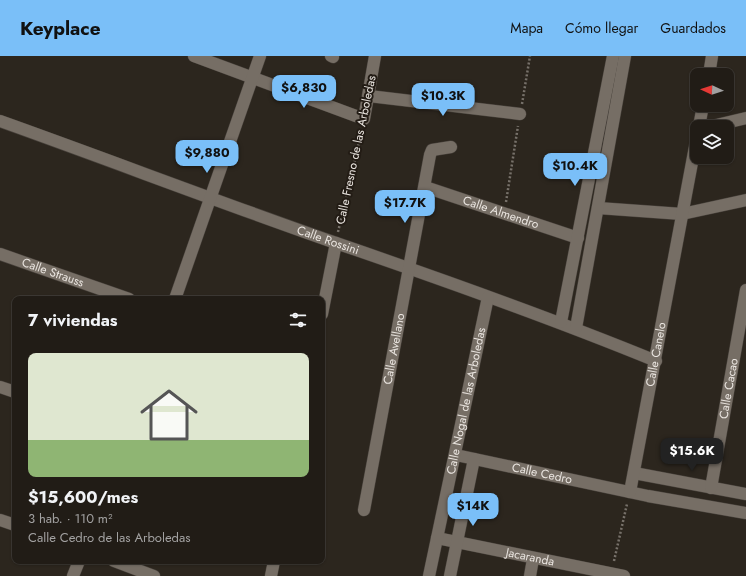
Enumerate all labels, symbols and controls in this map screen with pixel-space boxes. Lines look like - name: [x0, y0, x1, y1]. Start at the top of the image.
- text: Keyplace: [20, 15, 101, 42]
- text: Mapa: [510, 18, 543, 38]
- text: Cómo llegar: [565, 18, 638, 38]
- text: Guardados: [660, 18, 726, 38]
- north arrow: [690, 68, 734, 112]
- map controls: [690, 68, 734, 164]
- street label: Calle Fresno de las Arboledas: [331, 74, 381, 226]
- pin: $6,830: [271, 75, 337, 109]
- text: $6,830: [281, 78, 327, 97]
- pin: $10.3K: [410, 83, 476, 117]
- text: $10.3K: [421, 86, 465, 105]
- button: layers: [690, 120, 734, 164]
- pin: $9,880: [174, 140, 240, 174]
- text: $9,880: [185, 143, 230, 162]
- pin: $10.4K: [542, 153, 608, 187]
- text: $10.4K: [552, 156, 598, 175]
- pin: $17.7K: [372, 190, 438, 224]
- street label: Calle Almendro: [460, 191, 542, 234]
- text: $17.7K: [384, 193, 426, 212]
- street label: Calle Rossini: [294, 221, 362, 259]
- street label: Calle Strauss: [19, 253, 87, 292]
- text: 7 viviendas: [28, 308, 118, 332]
- icon: filters: [287, 309, 309, 331]
- street label: Calle Avellano: [379, 311, 409, 386]
- street label: Calle Canelo: [641, 320, 671, 388]
- street label: Calle Nogal de las Arboledas: [442, 326, 490, 476]
- street label: Calle Cacao: [714, 356, 743, 420]
- icon: home: [133, 379, 205, 451]
- pin: $15.6K: [659, 438, 725, 472]
- text: $15.6K: [669, 441, 715, 460]
- street label: Calle Cedro: [510, 458, 574, 489]
- text: $15,600/mes: [28, 485, 138, 509]
- pin: $14K: [449, 493, 497, 527]
- text: $14K: [457, 496, 489, 515]
- text: 3 hab. · 110 m²: [28, 509, 112, 528]
- text: Calle Cedro de las Arboledas: [28, 528, 191, 547]
- street label: Jacaranda: [502, 543, 556, 571]

